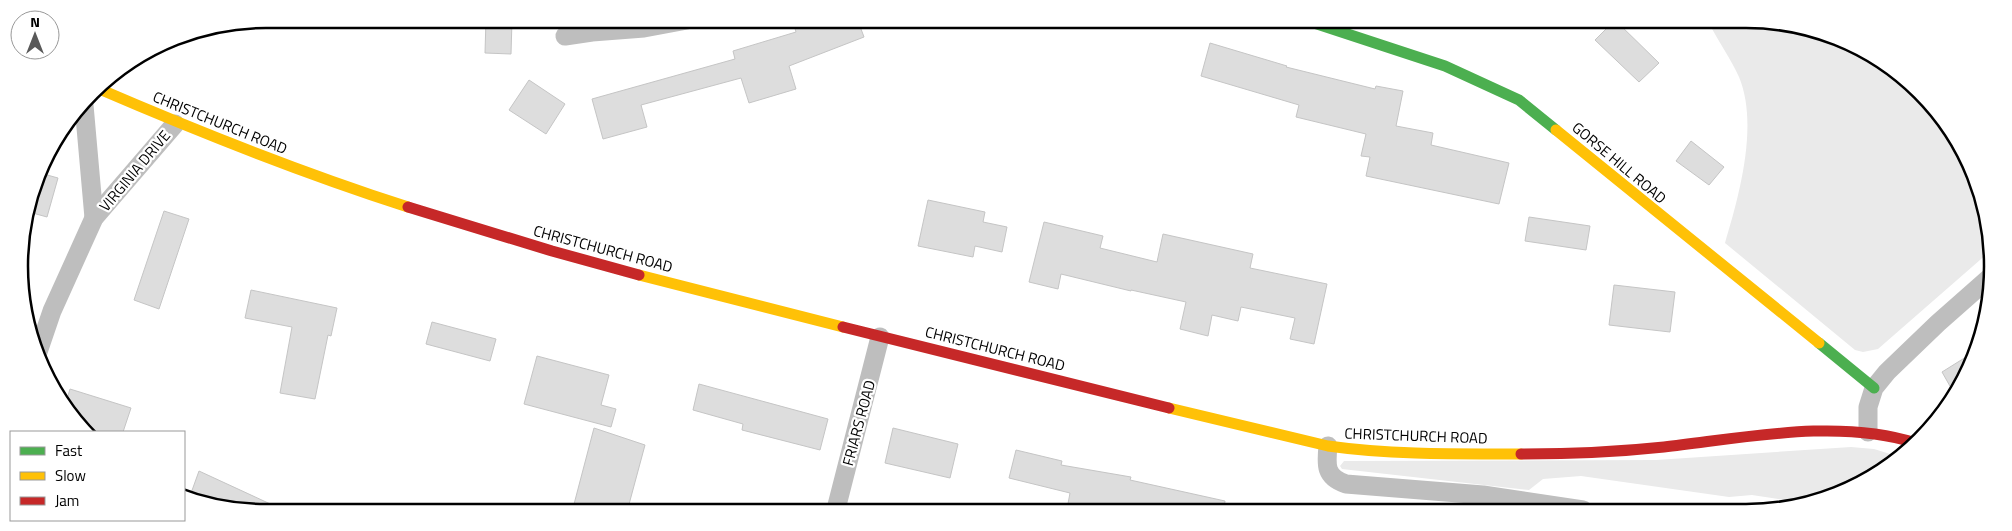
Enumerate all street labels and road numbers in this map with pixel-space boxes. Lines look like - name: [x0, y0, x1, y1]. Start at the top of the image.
- street label: CHRISTCHURCH ROAD: [149, 85, 291, 160]
- street label: GORSE HILL ROAD: [1567, 116, 1672, 209]
- street label: VIRGINIA DRIVE: [94, 125, 176, 216]
- street label: CHRISTCHURCH ROAD: [531, 219, 675, 278]
- street label: CHRISTCHURCH ROAD: [923, 320, 1067, 377]
- street label: FRIARS ROAD: [836, 377, 881, 468]
- street label: CHRISTCHURCH ROAD: [1344, 422, 1488, 449]

